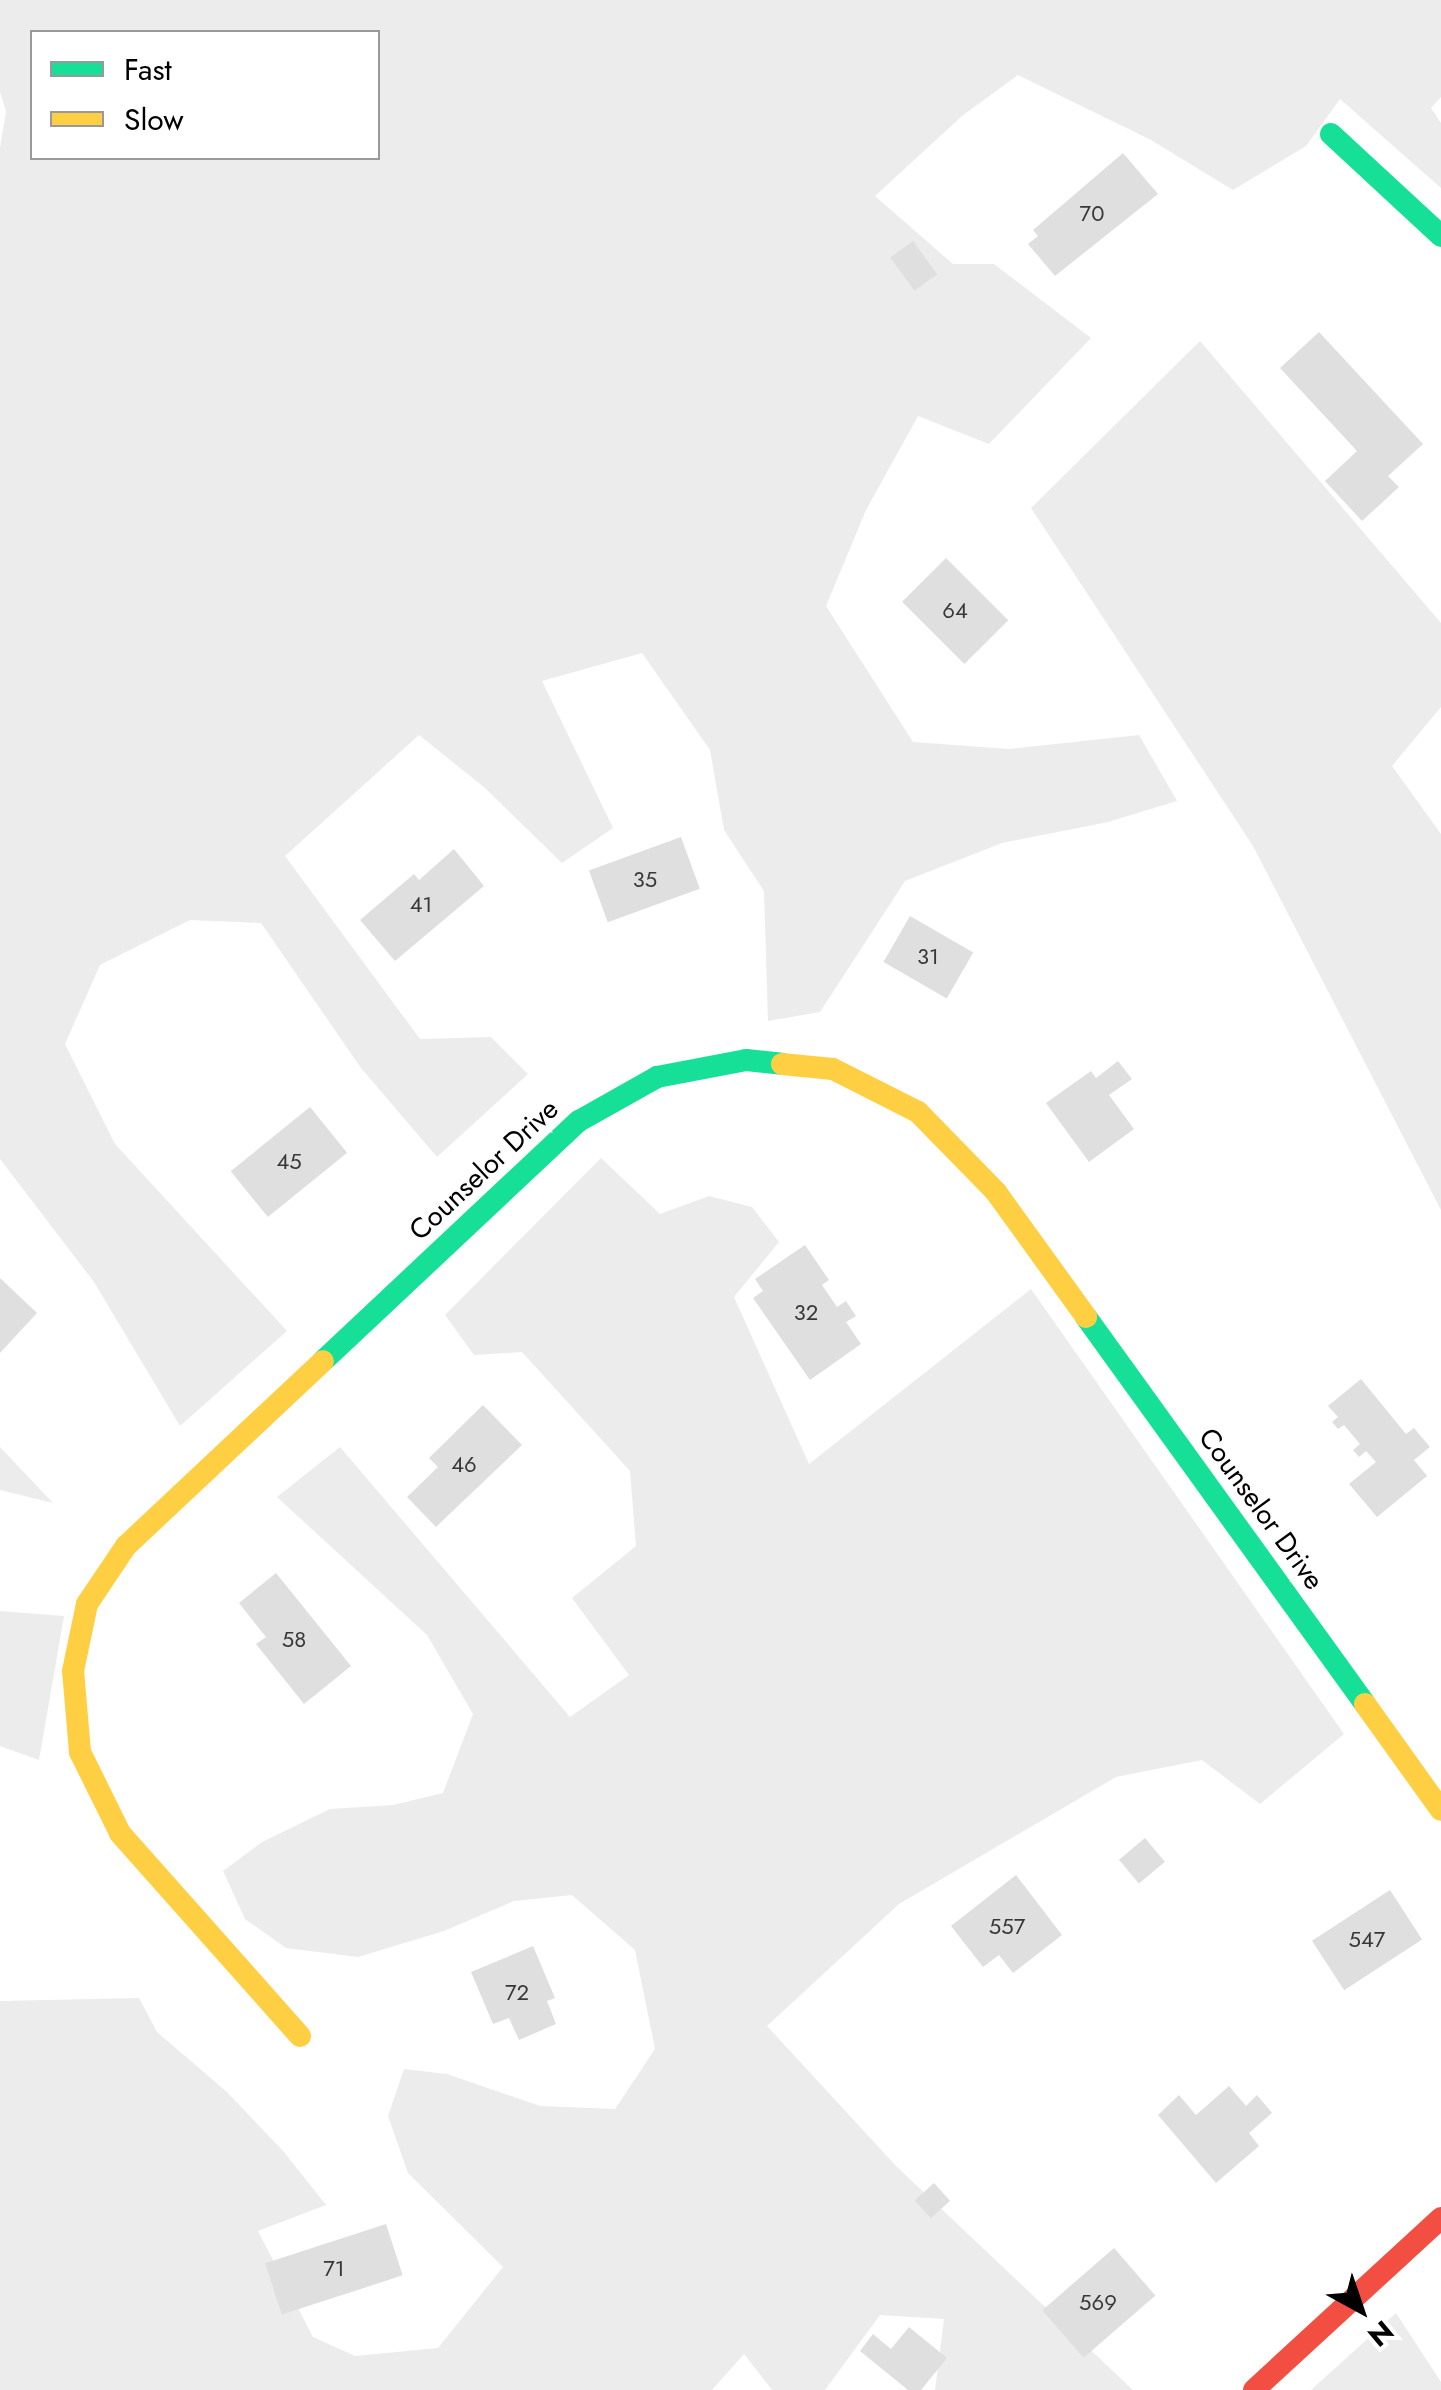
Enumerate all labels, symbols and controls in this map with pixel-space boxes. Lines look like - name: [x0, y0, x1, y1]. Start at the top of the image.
- legend: [30, 30, 380, 160]
- text: Fast: [124, 48, 172, 91]
- text: Slow: [124, 98, 184, 141]
- house number: 70: [1080, 201, 1104, 227]
- house number: 64: [942, 598, 968, 624]
- house number: 35: [633, 867, 657, 893]
- house number: 41: [410, 892, 432, 918]
- house number: 31: [917, 944, 939, 970]
- street label: Counselor Drive: [402, 1092, 566, 1248]
- house number: 45: [276, 1149, 302, 1175]
- house number: 32: [794, 1300, 818, 1326]
- street label: Counselor Drive: [1191, 1422, 1331, 1596]
- house number: 46: [451, 1452, 477, 1478]
- house number: 58: [282, 1627, 306, 1653]
- house number: 557: [989, 1914, 1025, 1940]
- house number: 547: [1349, 1927, 1385, 1953]
- house number: 72: [505, 1980, 529, 2006]
- house number: 71: [323, 2256, 345, 2282]
- north arrow: [1311, 2260, 1411, 2360]
- house number: 569: [1079, 2290, 1117, 2316]
- text: N: [1359, 2311, 1402, 2356]

